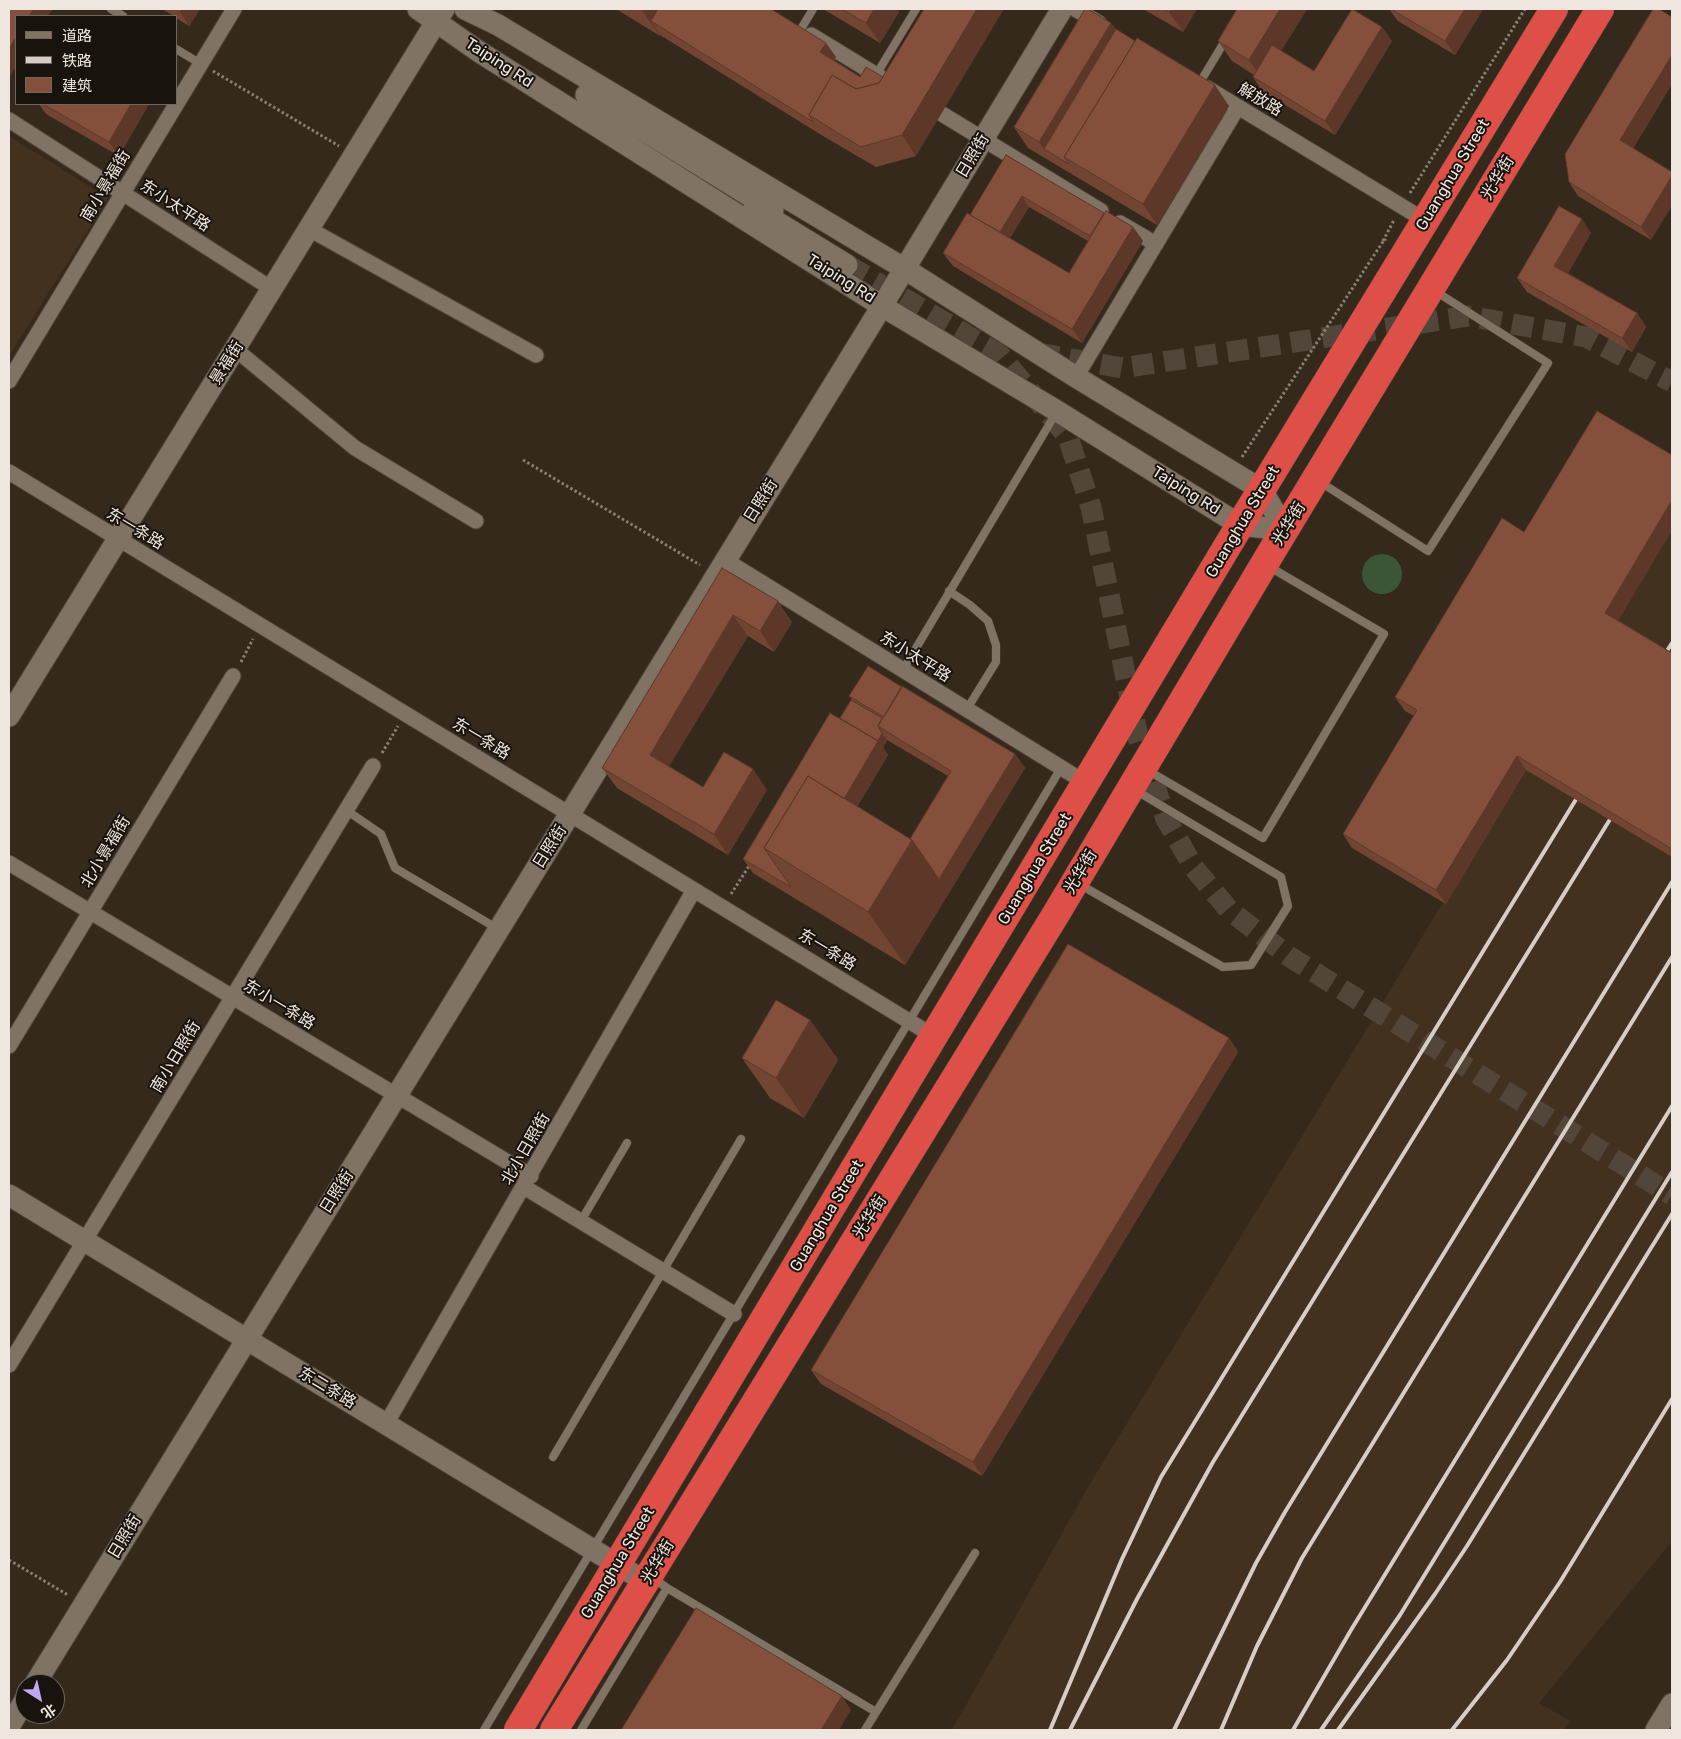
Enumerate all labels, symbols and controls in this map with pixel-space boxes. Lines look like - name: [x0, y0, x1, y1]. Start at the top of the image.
- legend: [15, 15, 178, 105]
- text: 道路: [62, 27, 92, 45]
- street label: Taiping Rd: [461, 34, 537, 92]
- text: 铁路: [62, 52, 92, 70]
- text: 建筑: [62, 77, 92, 95]
- street label: 解放路: [1234, 79, 1286, 121]
- street label: Guanghua Street: [1412, 116, 1494, 234]
- street label: 日照街: [952, 130, 994, 182]
- street label: 南小景福街: [77, 147, 135, 225]
- street label: 光华街: [1477, 152, 1519, 204]
- street label: 东小太平路: [136, 176, 214, 236]
- street label: Taiping Rd: [803, 250, 879, 308]
- street label: 景福街: [206, 338, 248, 388]
- street label: Taiping Rd: [1148, 462, 1224, 520]
- street label: Guanghua Street: [1202, 463, 1284, 581]
- street label: 日照街: [740, 476, 782, 526]
- street label: 光华街: [1268, 499, 1310, 549]
- street label: 东一条路: [103, 504, 167, 554]
- street label: 东小太平路: [876, 628, 954, 686]
- street label: 东一条路: [449, 714, 513, 764]
- street label: Guanghua Street: [994, 810, 1076, 928]
- street label: 北小景福街: [77, 813, 135, 891]
- street label: 日照街: [529, 822, 571, 872]
- street label: 光华街: [1060, 846, 1102, 898]
- street label: 东一条路: [795, 925, 859, 975]
- street label: 东小一条路: [240, 976, 318, 1034]
- street label: 南小日照街: [147, 1018, 205, 1096]
- street label: 北小日照街: [498, 1110, 554, 1188]
- street label: Guanghua Street: [786, 1157, 868, 1275]
- street label: 日照街: [316, 1167, 358, 1217]
- street label: 光华街: [849, 1192, 891, 1242]
- street label: 东二条路: [295, 1363, 359, 1413]
- street label: Guanghua Street: [577, 1504, 659, 1622]
- street label: 日照街: [104, 1511, 146, 1563]
- street label: 光华街: [637, 1536, 679, 1588]
- north arrow: [15, 1674, 65, 1724]
- text: 北: [38, 1700, 59, 1722]

